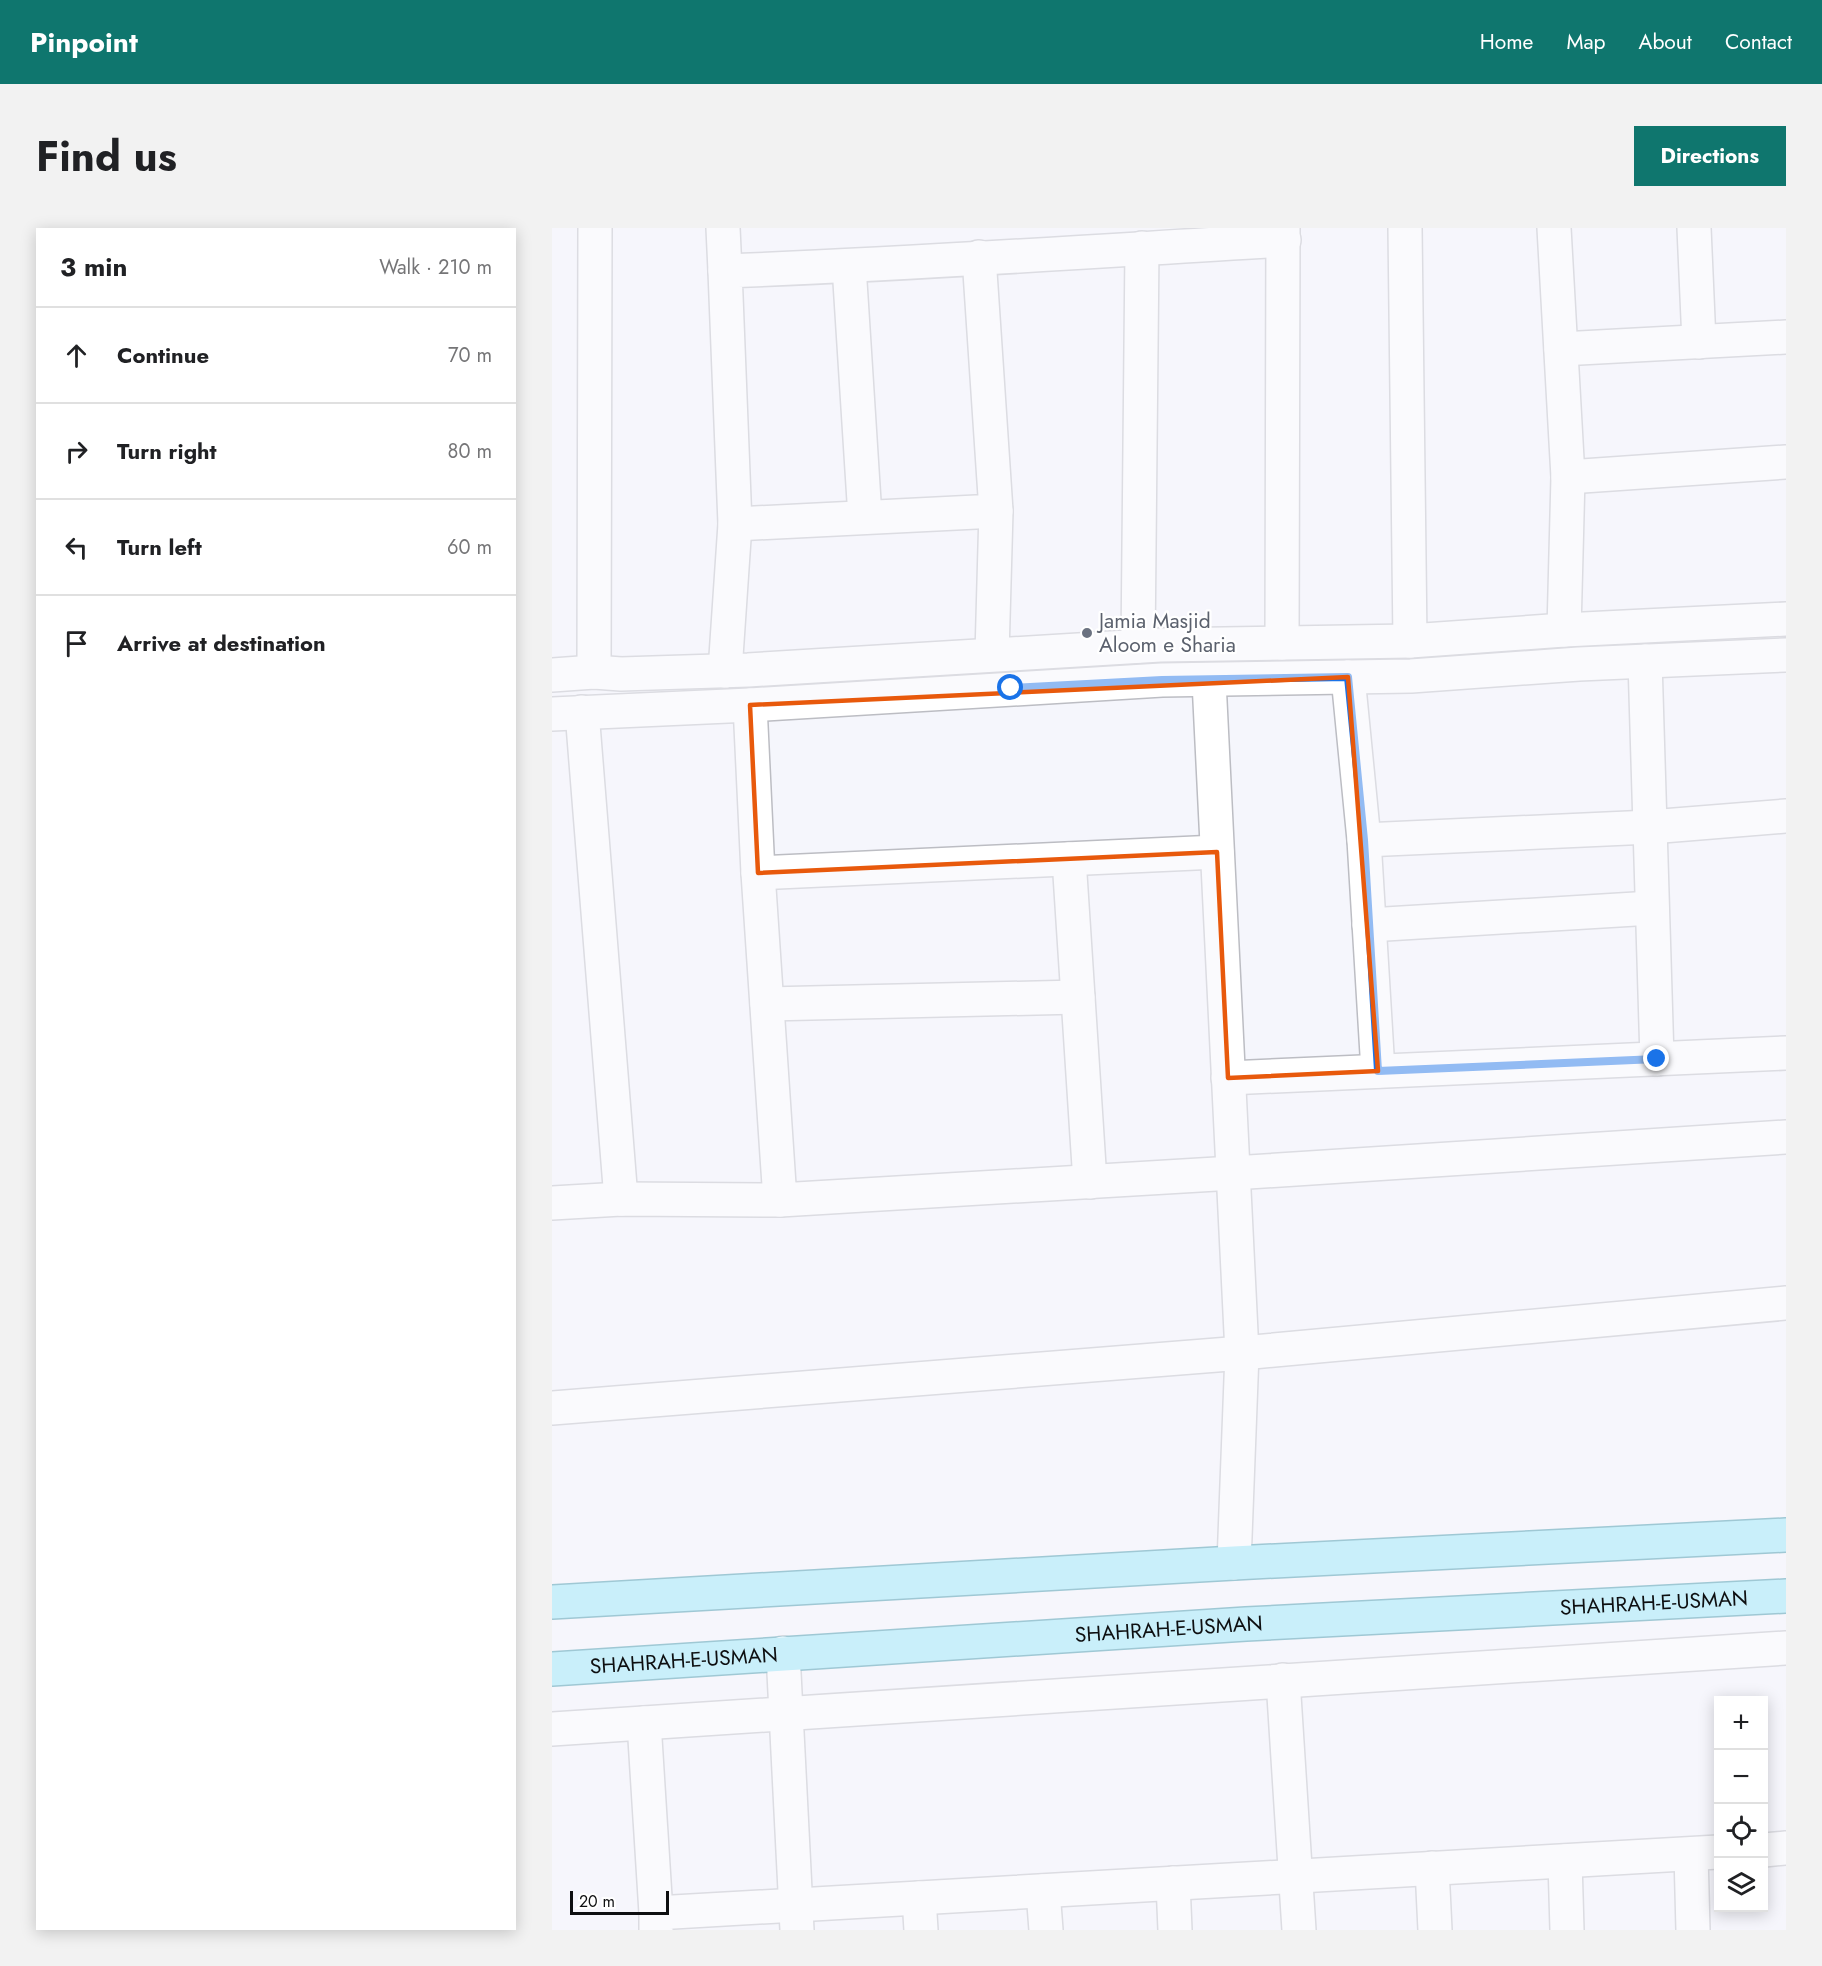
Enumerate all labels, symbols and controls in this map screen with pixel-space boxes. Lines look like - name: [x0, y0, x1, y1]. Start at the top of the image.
- text: Pinpoint: [30, 22, 138, 63]
- text: Home: [1480, 27, 1533, 57]
- text: Map: [1566, 27, 1606, 57]
- text: About: [1639, 27, 1692, 57]
- text: Contact: [1725, 27, 1792, 57]
- text: Find us: [36, 126, 177, 187]
- button: Directions: [1634, 126, 1786, 186]
- text: 3 min: [60, 248, 127, 286]
- text: Walk · 210 m: [379, 253, 492, 282]
- icon: ahead: [60, 339, 93, 372]
- text: Continue: [117, 339, 209, 371]
- text: 70 m: [448, 341, 492, 370]
- icon: right: [60, 435, 93, 468]
- text: Turn right: [117, 435, 217, 467]
- text: 80 m: [447, 437, 492, 466]
- icon: left: [60, 531, 93, 564]
- text: Turn left: [117, 531, 202, 563]
- text: 60 m: [447, 533, 492, 562]
- place label: Jamia Masjid Aloom e Sharia: [1096, 606, 1236, 660]
- marker: Jamia Masjid Aloom e Sharia: [1080, 626, 1094, 640]
- icon: arrive: [60, 627, 93, 660]
- text: Arrive at destination: [117, 627, 326, 659]
- route start: [997, 674, 1023, 700]
- route end: [1643, 1045, 1669, 1071]
- street label: SHAHRAH-E-USMAN: [1559, 1583, 1749, 1623]
- street label: SHAHRAH-E-USMAN: [1074, 1608, 1263, 1650]
- street label: SHAHRAH-E-USMAN: [589, 1639, 779, 1682]
- map controls: [1714, 1696, 1768, 1912]
- button: +: [1714, 1696, 1768, 1750]
- button: −: [1714, 1750, 1768, 1804]
- button: locate: [1714, 1804, 1768, 1858]
- button: layers: [1714, 1858, 1768, 1912]
- scale bar: [570, 1888, 669, 1916]
- text: 20 m: [579, 1890, 615, 1913]

